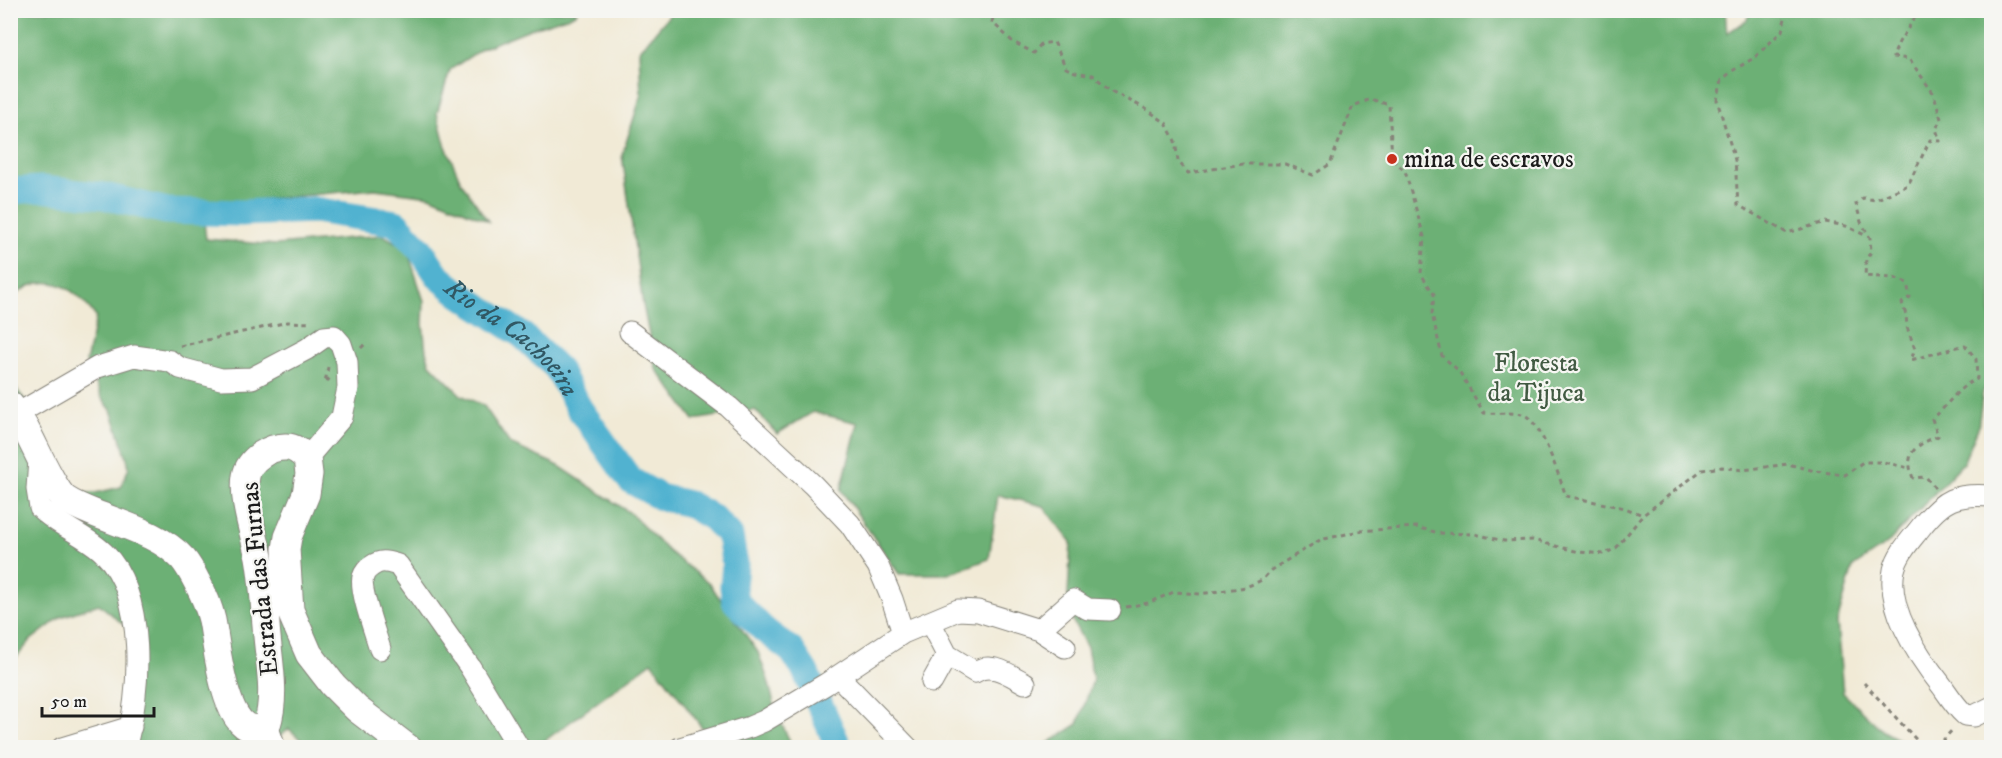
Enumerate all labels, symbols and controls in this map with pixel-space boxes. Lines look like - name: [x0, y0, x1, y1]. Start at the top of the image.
- place label: mina de escravos: [1404, 143, 1574, 176]
- marker: mina de escravos: [1385, 152, 1399, 166]
- water label: Rio da Cachoeira: [436, 270, 587, 403]
- park label: Floresta da Tijuca: [1488, 347, 1584, 410]
- street label: Estrada das Furnas: [233, 480, 287, 678]
- scale bar: [42, 680, 154, 718]
- text: 50 m: [51, 691, 87, 713]

